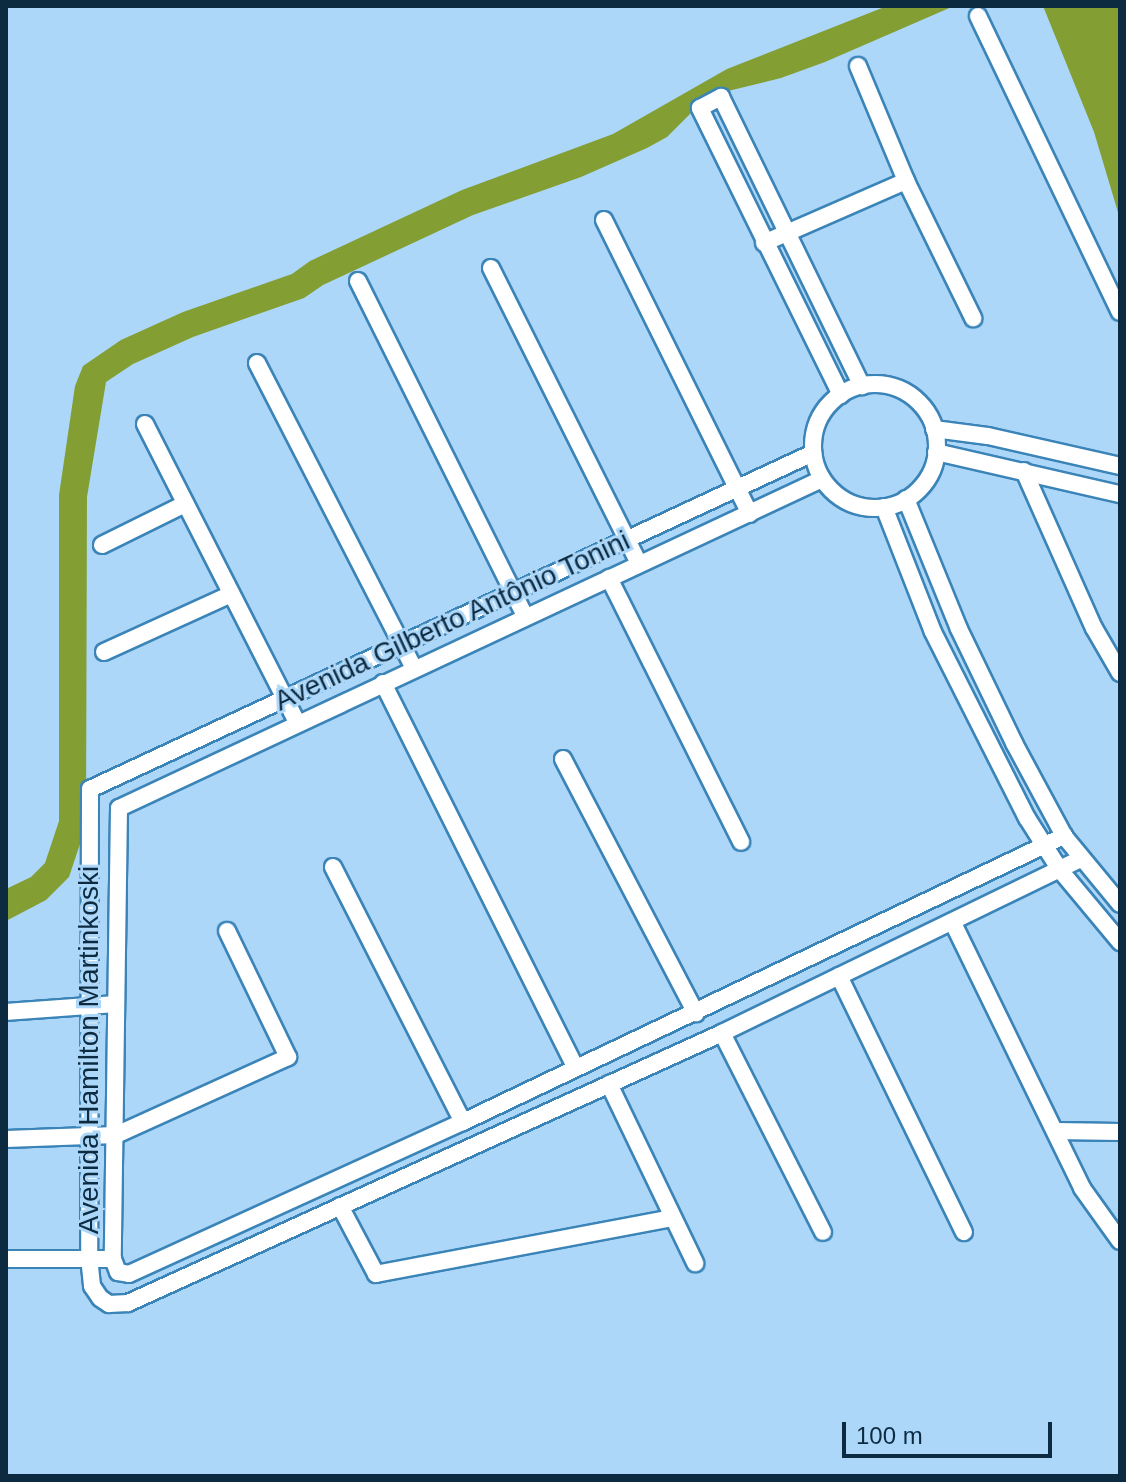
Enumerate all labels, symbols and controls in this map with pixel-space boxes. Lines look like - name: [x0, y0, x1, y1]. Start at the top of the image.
- street label: Avenida Gilberto Antônio Tonini: [268, 523, 636, 719]
- street label: Avenida Hamilton Martinkoski: [72, 866, 106, 1234]
- scale bar: [846, 1406, 1056, 1456]
- text: 100 m: [856, 1422, 923, 1449]

